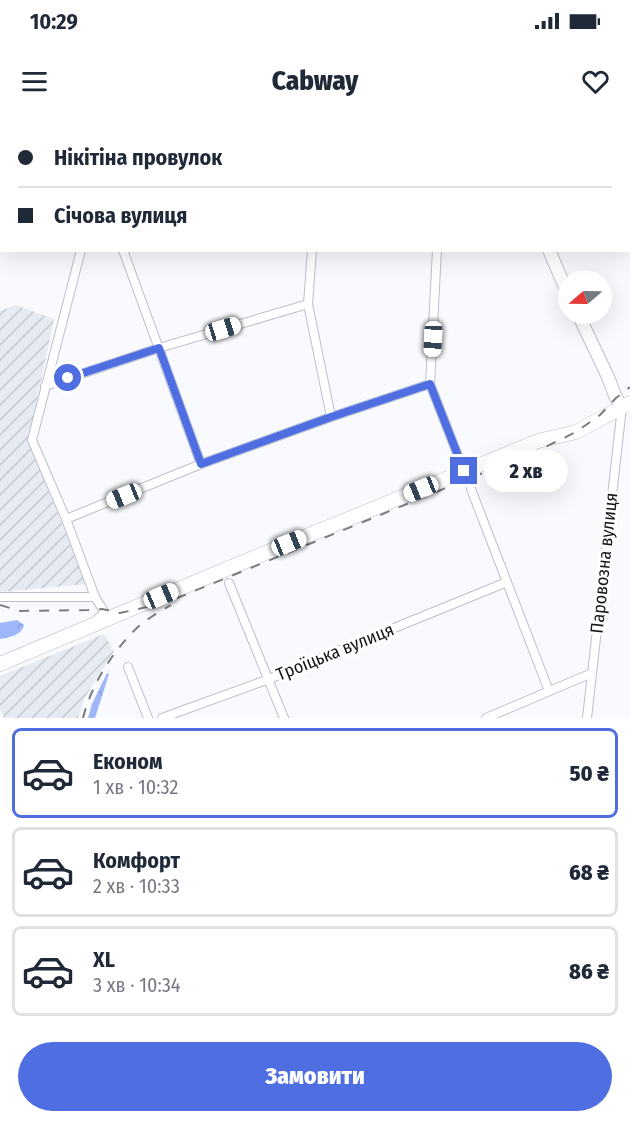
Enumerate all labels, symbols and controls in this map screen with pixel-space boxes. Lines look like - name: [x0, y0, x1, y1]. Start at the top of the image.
- text: 10:29: [30, 8, 78, 35]
- icon: menu: [18, 65, 51, 98]
- text: Cabway: [272, 65, 358, 97]
- icon: heart: [579, 65, 612, 98]
- text: Нікітіна провулок: [54, 144, 222, 171]
- text: Січова вулиця: [54, 202, 187, 229]
- north arrow: [558, 270, 612, 324]
- map controls: [558, 270, 612, 324]
- car: [203, 315, 243, 343]
- car: [423, 321, 443, 357]
- route start: [54, 364, 81, 391]
- callout: 2 хв: [485, 450, 569, 492]
- route end: [450, 457, 477, 484]
- text: 2 хв: [509, 459, 543, 483]
- car: [401, 474, 441, 504]
- car: [104, 481, 144, 511]
- street label: Паровозна вулиця: [586, 492, 622, 634]
- car: [269, 528, 309, 558]
- car: [141, 581, 181, 611]
- street label: Троїцька вулиця: [273, 618, 397, 686]
- icon: car: [21, 746, 75, 800]
- text: Економ: [93, 748, 163, 775]
- text: 50 ₴: [569, 760, 609, 787]
- text: 1 хв · 10:32: [93, 775, 178, 799]
- icon: car: [21, 845, 75, 899]
- text: Комфорт: [93, 847, 180, 874]
- text: 68 ₴: [569, 859, 609, 886]
- text: 2 хв · 10:33: [93, 874, 180, 898]
- icon: car: [21, 944, 75, 998]
- text: XL: [93, 946, 115, 973]
- text: 86 ₴: [569, 958, 609, 985]
- text: 3 хв · 10:34: [93, 973, 180, 997]
- button: Замовити: [18, 1042, 612, 1111]

